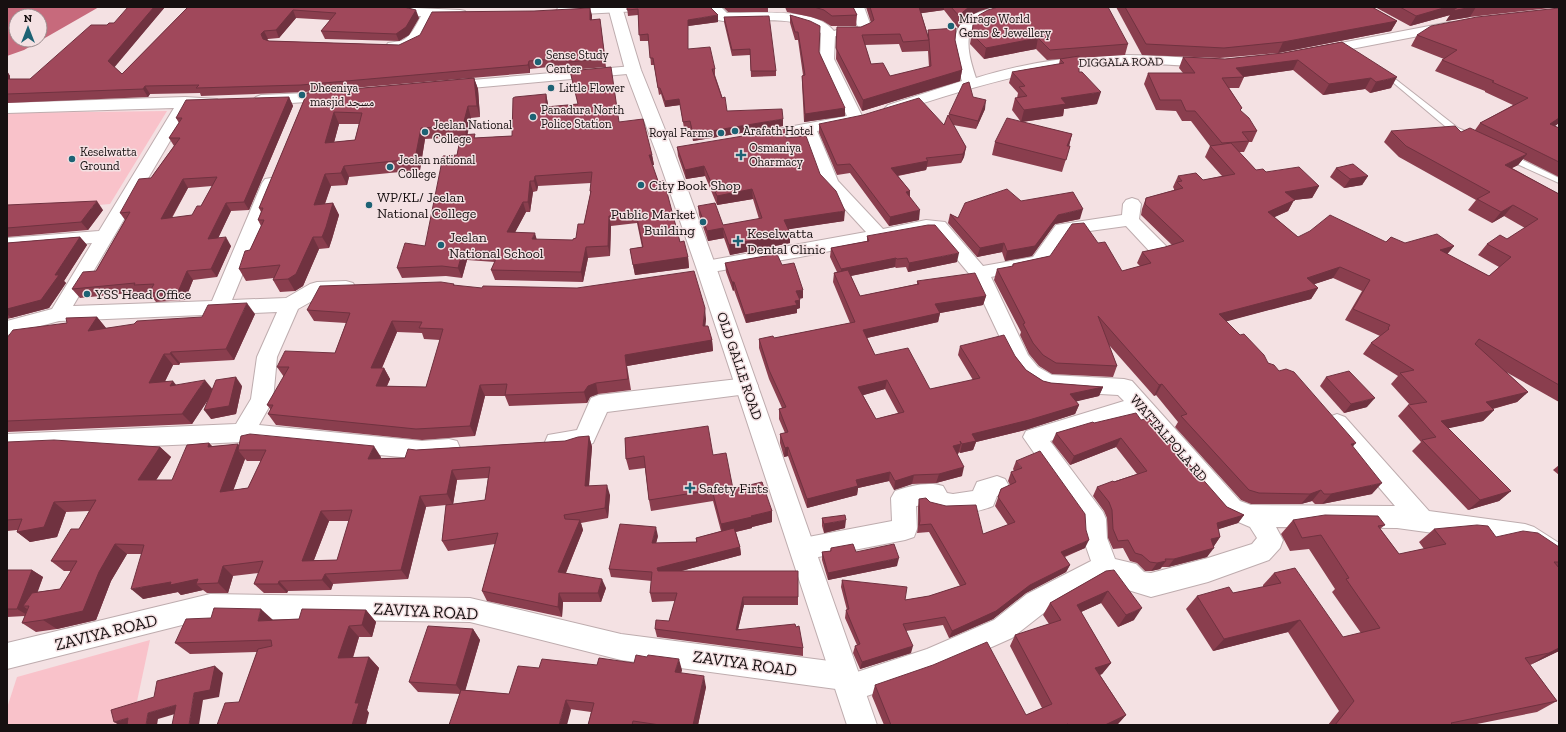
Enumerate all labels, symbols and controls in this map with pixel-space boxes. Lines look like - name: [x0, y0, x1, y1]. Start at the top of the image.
- north arrow: [8, 8, 48, 48]
- text: N: [24, 12, 33, 25]
- place label: Mirage World Gems & Jewellery: [959, 12, 1052, 40]
- marker: Mirage World Gems & Jewellery: [946, 21, 956, 31]
- place label: Sense Study Center: [546, 48, 610, 76]
- street label: DIGGALA ROAD: [1078, 54, 1164, 70]
- marker: Sense Study Center: [533, 57, 543, 67]
- place label: Dheeniya masjid مسجد: [310, 81, 374, 110]
- place label: Little Flower: [559, 81, 625, 95]
- marker: Little Flower: [546, 83, 556, 93]
- marker: Dheeniya masjid مسجد: [297, 90, 307, 100]
- place label: Panadura North Police Station: [541, 103, 624, 131]
- marker: Panadura North Police Station: [528, 112, 538, 122]
- place label: Jeelan National College: [433, 118, 512, 146]
- place label: Arafath Hotel: [743, 124, 813, 138]
- place label: Royal Farms: [649, 126, 713, 140]
- marker: Arafath Hotel: [730, 126, 740, 136]
- marker: Jeelan National College: [420, 127, 430, 137]
- marker: Royal Farms: [716, 128, 726, 138]
- place label: Osmaniya Oharmacy: [749, 141, 804, 169]
- place label: Keselwatta Ground: [80, 145, 137, 173]
- marker: Osmaniya Oharmacy: [736, 150, 746, 160]
- place label: Jeelan national College: [398, 153, 476, 181]
- marker: Keselwatta Ground: [67, 154, 77, 164]
- marker: Jeelan national College: [385, 162, 395, 172]
- place label: City Book Shop: [649, 177, 741, 194]
- marker: City Book Shop: [636, 180, 646, 190]
- place label: WP/KL/ Jeelan National College: [377, 189, 477, 222]
- marker: WP/KL/ Jeelan National College: [364, 200, 374, 210]
- place label: Public Market Building: [611, 206, 696, 239]
- marker: Public Market Building: [698, 217, 708, 227]
- place label: Keselwatta Dental Clinic: [747, 225, 825, 258]
- place label: Jeelan National School: [449, 229, 544, 262]
- marker: Keselwatta Dental Clinic: [732, 235, 744, 247]
- marker: Jeelan National School: [436, 240, 446, 250]
- place label: YSS Head Office: [94, 286, 192, 303]
- marker: YSS Head Office: [82, 289, 92, 299]
- street label: OLD GALLE ROAD: [713, 310, 766, 423]
- street label: WATTALPOLA RD: [1126, 391, 1211, 485]
- place label: Safety Firts: [699, 480, 768, 497]
- marker: Safety Firts: [684, 482, 696, 494]
- street label: ZAVIYA ROAD: [373, 598, 479, 624]
- street label: ZAVIYA ROAD: [53, 610, 159, 654]
- street label: ZAVIYA ROAD: [692, 646, 798, 680]

